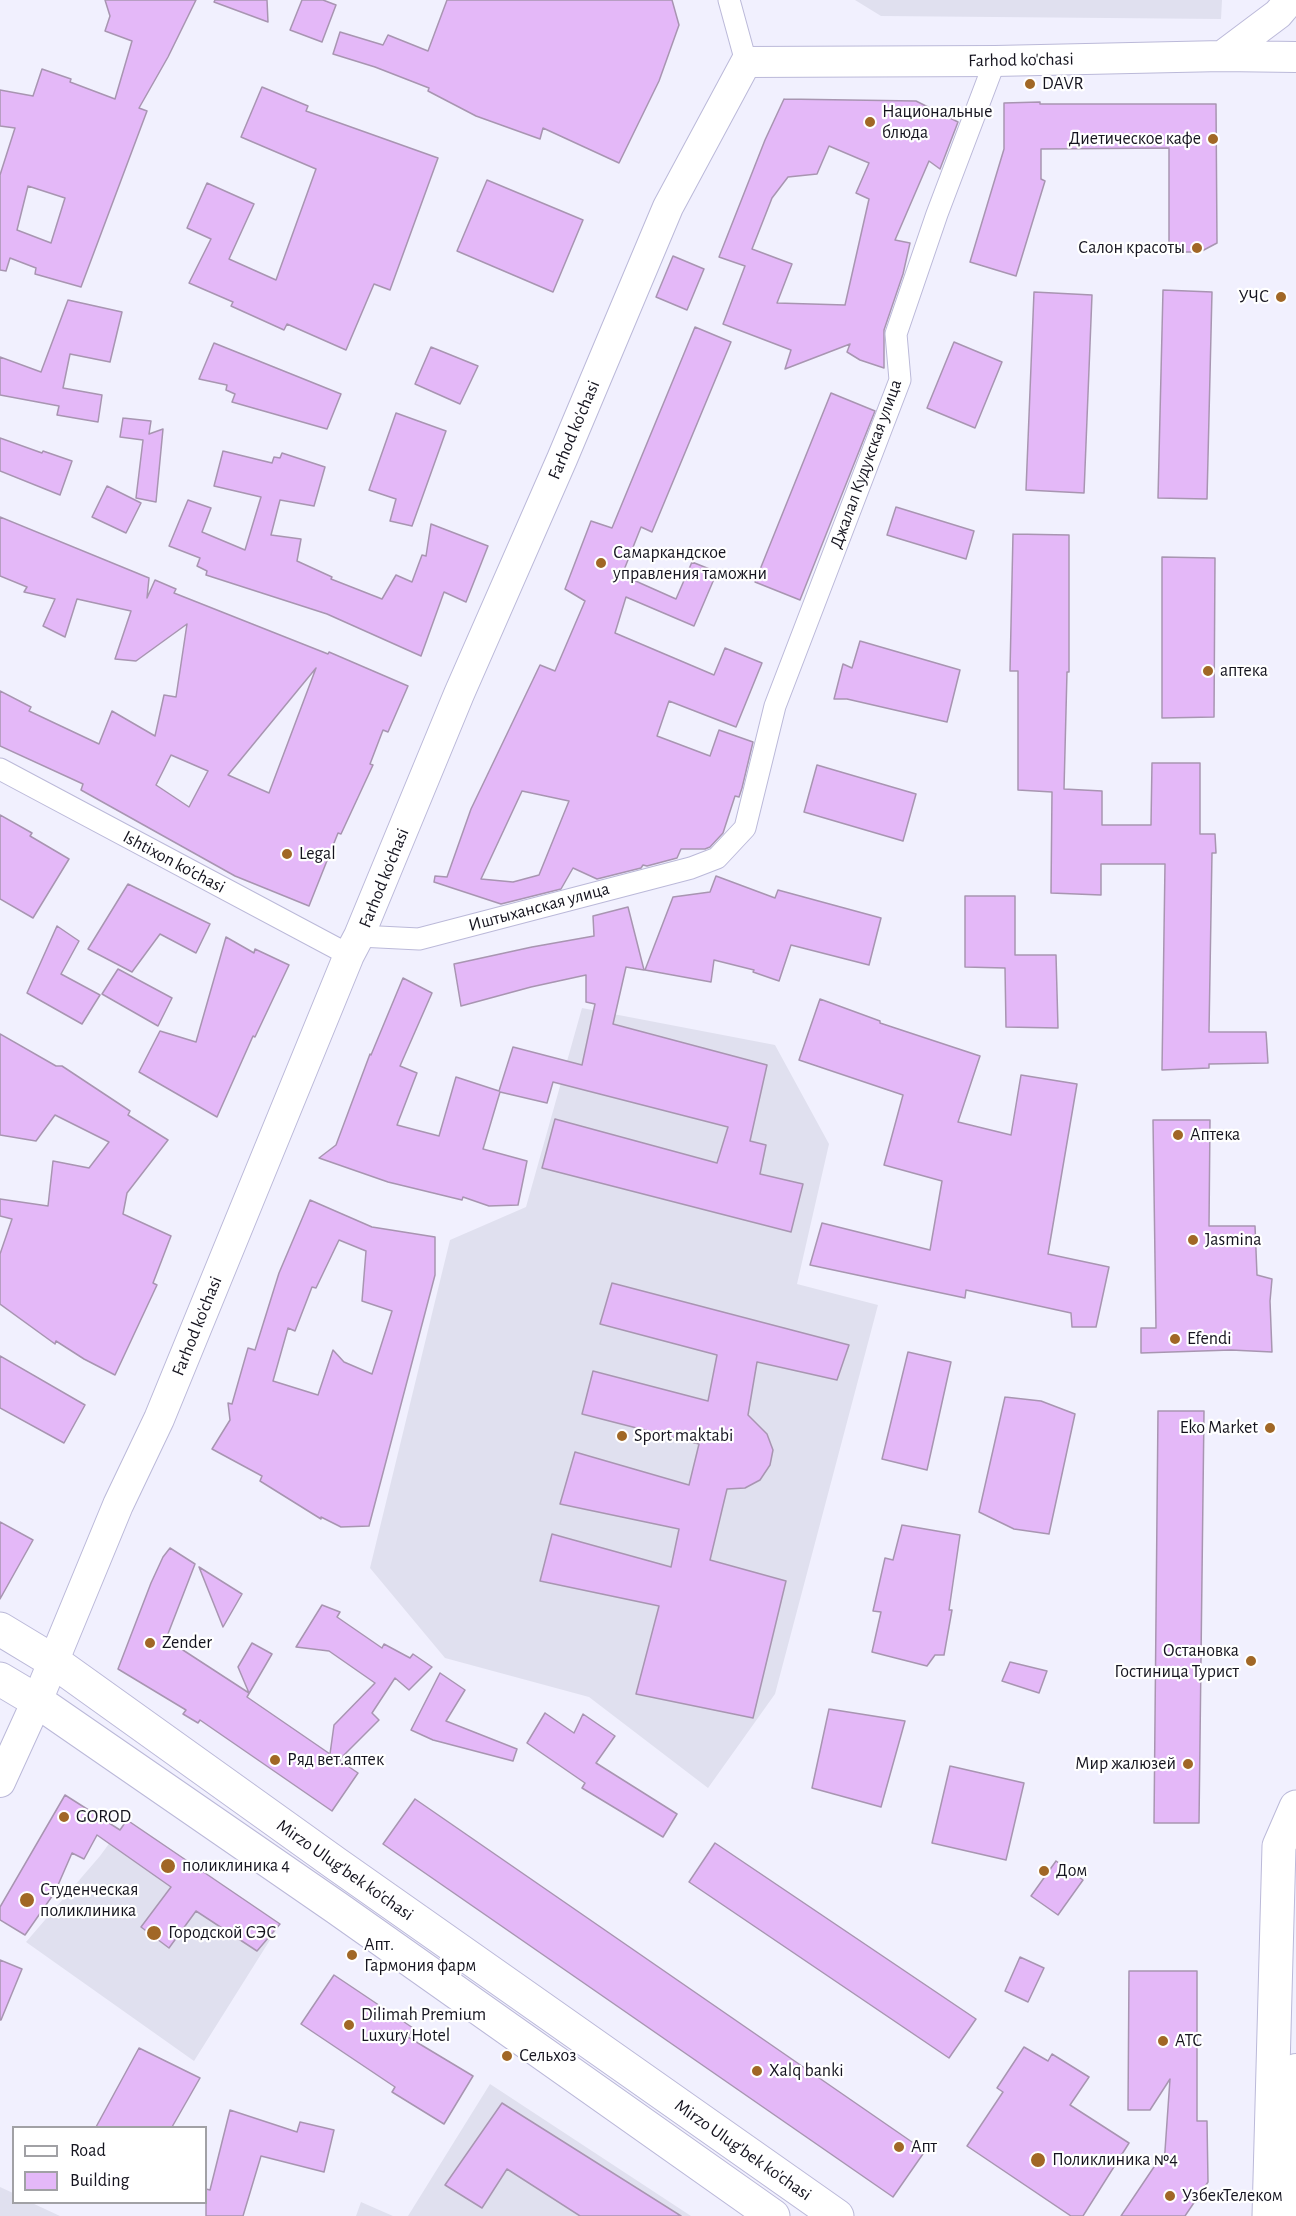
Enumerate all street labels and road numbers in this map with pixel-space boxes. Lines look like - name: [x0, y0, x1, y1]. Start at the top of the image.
- street label: Farhod ko'chasi: [968, 48, 1074, 72]
- street label: Farhod ko'chasi: [543, 377, 605, 483]
- street label: Джалал Кудукская улица: [825, 377, 907, 551]
- street label: Farhod ko'chasi: [354, 825, 414, 931]
- street label: Ishtixon ko'chasi: [119, 826, 229, 898]
- street label: Иштыханская улица: [466, 878, 612, 936]
- street label: Farhod ko'chasi: [167, 1273, 227, 1379]
- street label: Mirzo Ulug'bek ko'chasi: [272, 1815, 418, 1925]
- street label: Mirzo Ulug'bek ko'chasi: [670, 2095, 816, 2205]

